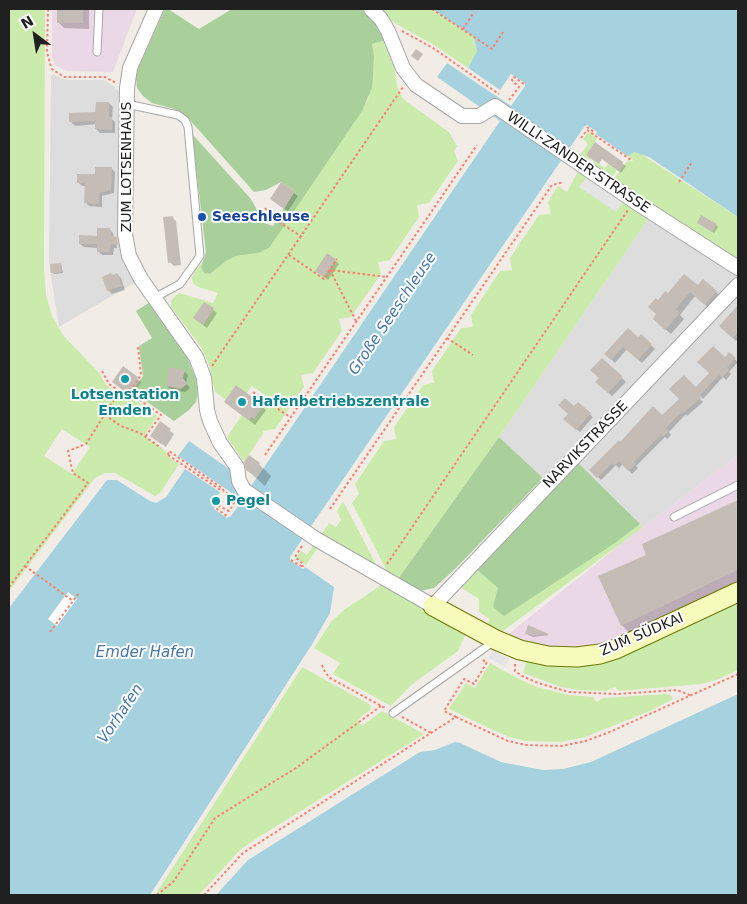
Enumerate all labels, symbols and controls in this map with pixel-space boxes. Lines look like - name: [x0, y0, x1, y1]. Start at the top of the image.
- north arrow: [10, 10, 60, 60]
- text: N: [18, 12, 36, 32]
- street label: ZUM LOTSENHAUS: [119, 102, 135, 232]
- street label: WILLI-ZANDER-STRASSE: [503, 109, 653, 217]
- place label: Seeschleuse: [212, 209, 310, 225]
- marker: Seeschleuse: [196, 211, 208, 223]
- water label: Große Seeschleuse: [345, 249, 441, 379]
- marker: Lotsenstation Emden: [119, 373, 131, 385]
- place label: Lotsenstation Emden: [71, 387, 179, 420]
- place label: Hafenbetriebszentrale: [252, 394, 429, 410]
- marker: Hafenbetriebszentrale: [236, 396, 248, 408]
- street label: NARVIKSTRASSE: [540, 398, 632, 492]
- place label: Pegel: [226, 493, 270, 509]
- marker: Pegel: [210, 495, 222, 507]
- street label: ZUM SÜDKAI: [598, 610, 686, 660]
- water label: Emder Hafen: [96, 644, 194, 662]
- water label: Vorhafen: [95, 681, 147, 747]

